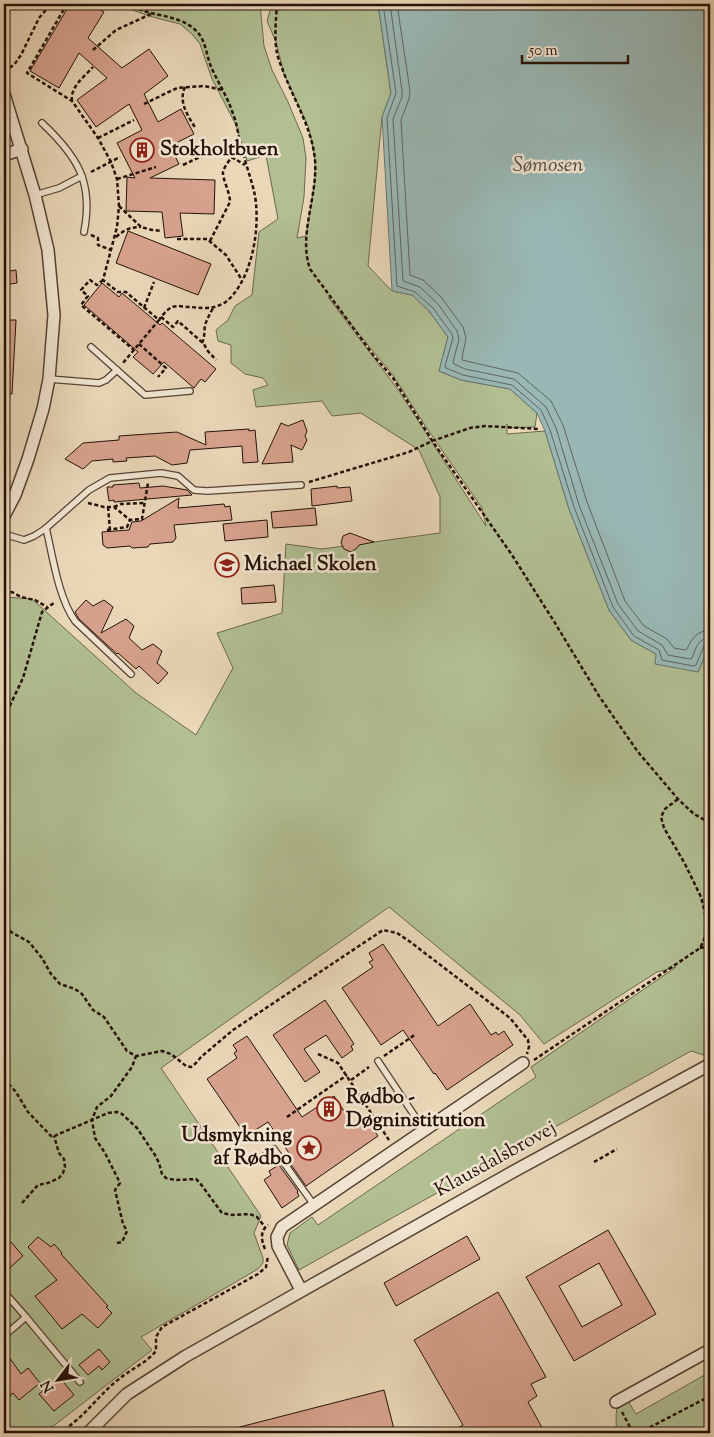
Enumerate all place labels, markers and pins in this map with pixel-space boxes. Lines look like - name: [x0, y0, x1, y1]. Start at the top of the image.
- place label: Stokholtbuen: [160, 136, 279, 165]
- building icon: Stokholtbuen: [129, 137, 155, 163]
- place label: Michael Skolen: [244, 551, 377, 580]
- school or university icon: Michael Skolen: [214, 552, 240, 578]
- place label: Rødbo - Døgninstitution: [346, 1084, 486, 1136]
- building icon: Rødbo - Døgninstitution: [316, 1096, 342, 1122]
- place label: Udsmykning af Rødbo: [181, 1122, 292, 1174]
- place icon: Udsmykning af Rødbo: [296, 1135, 322, 1161]

